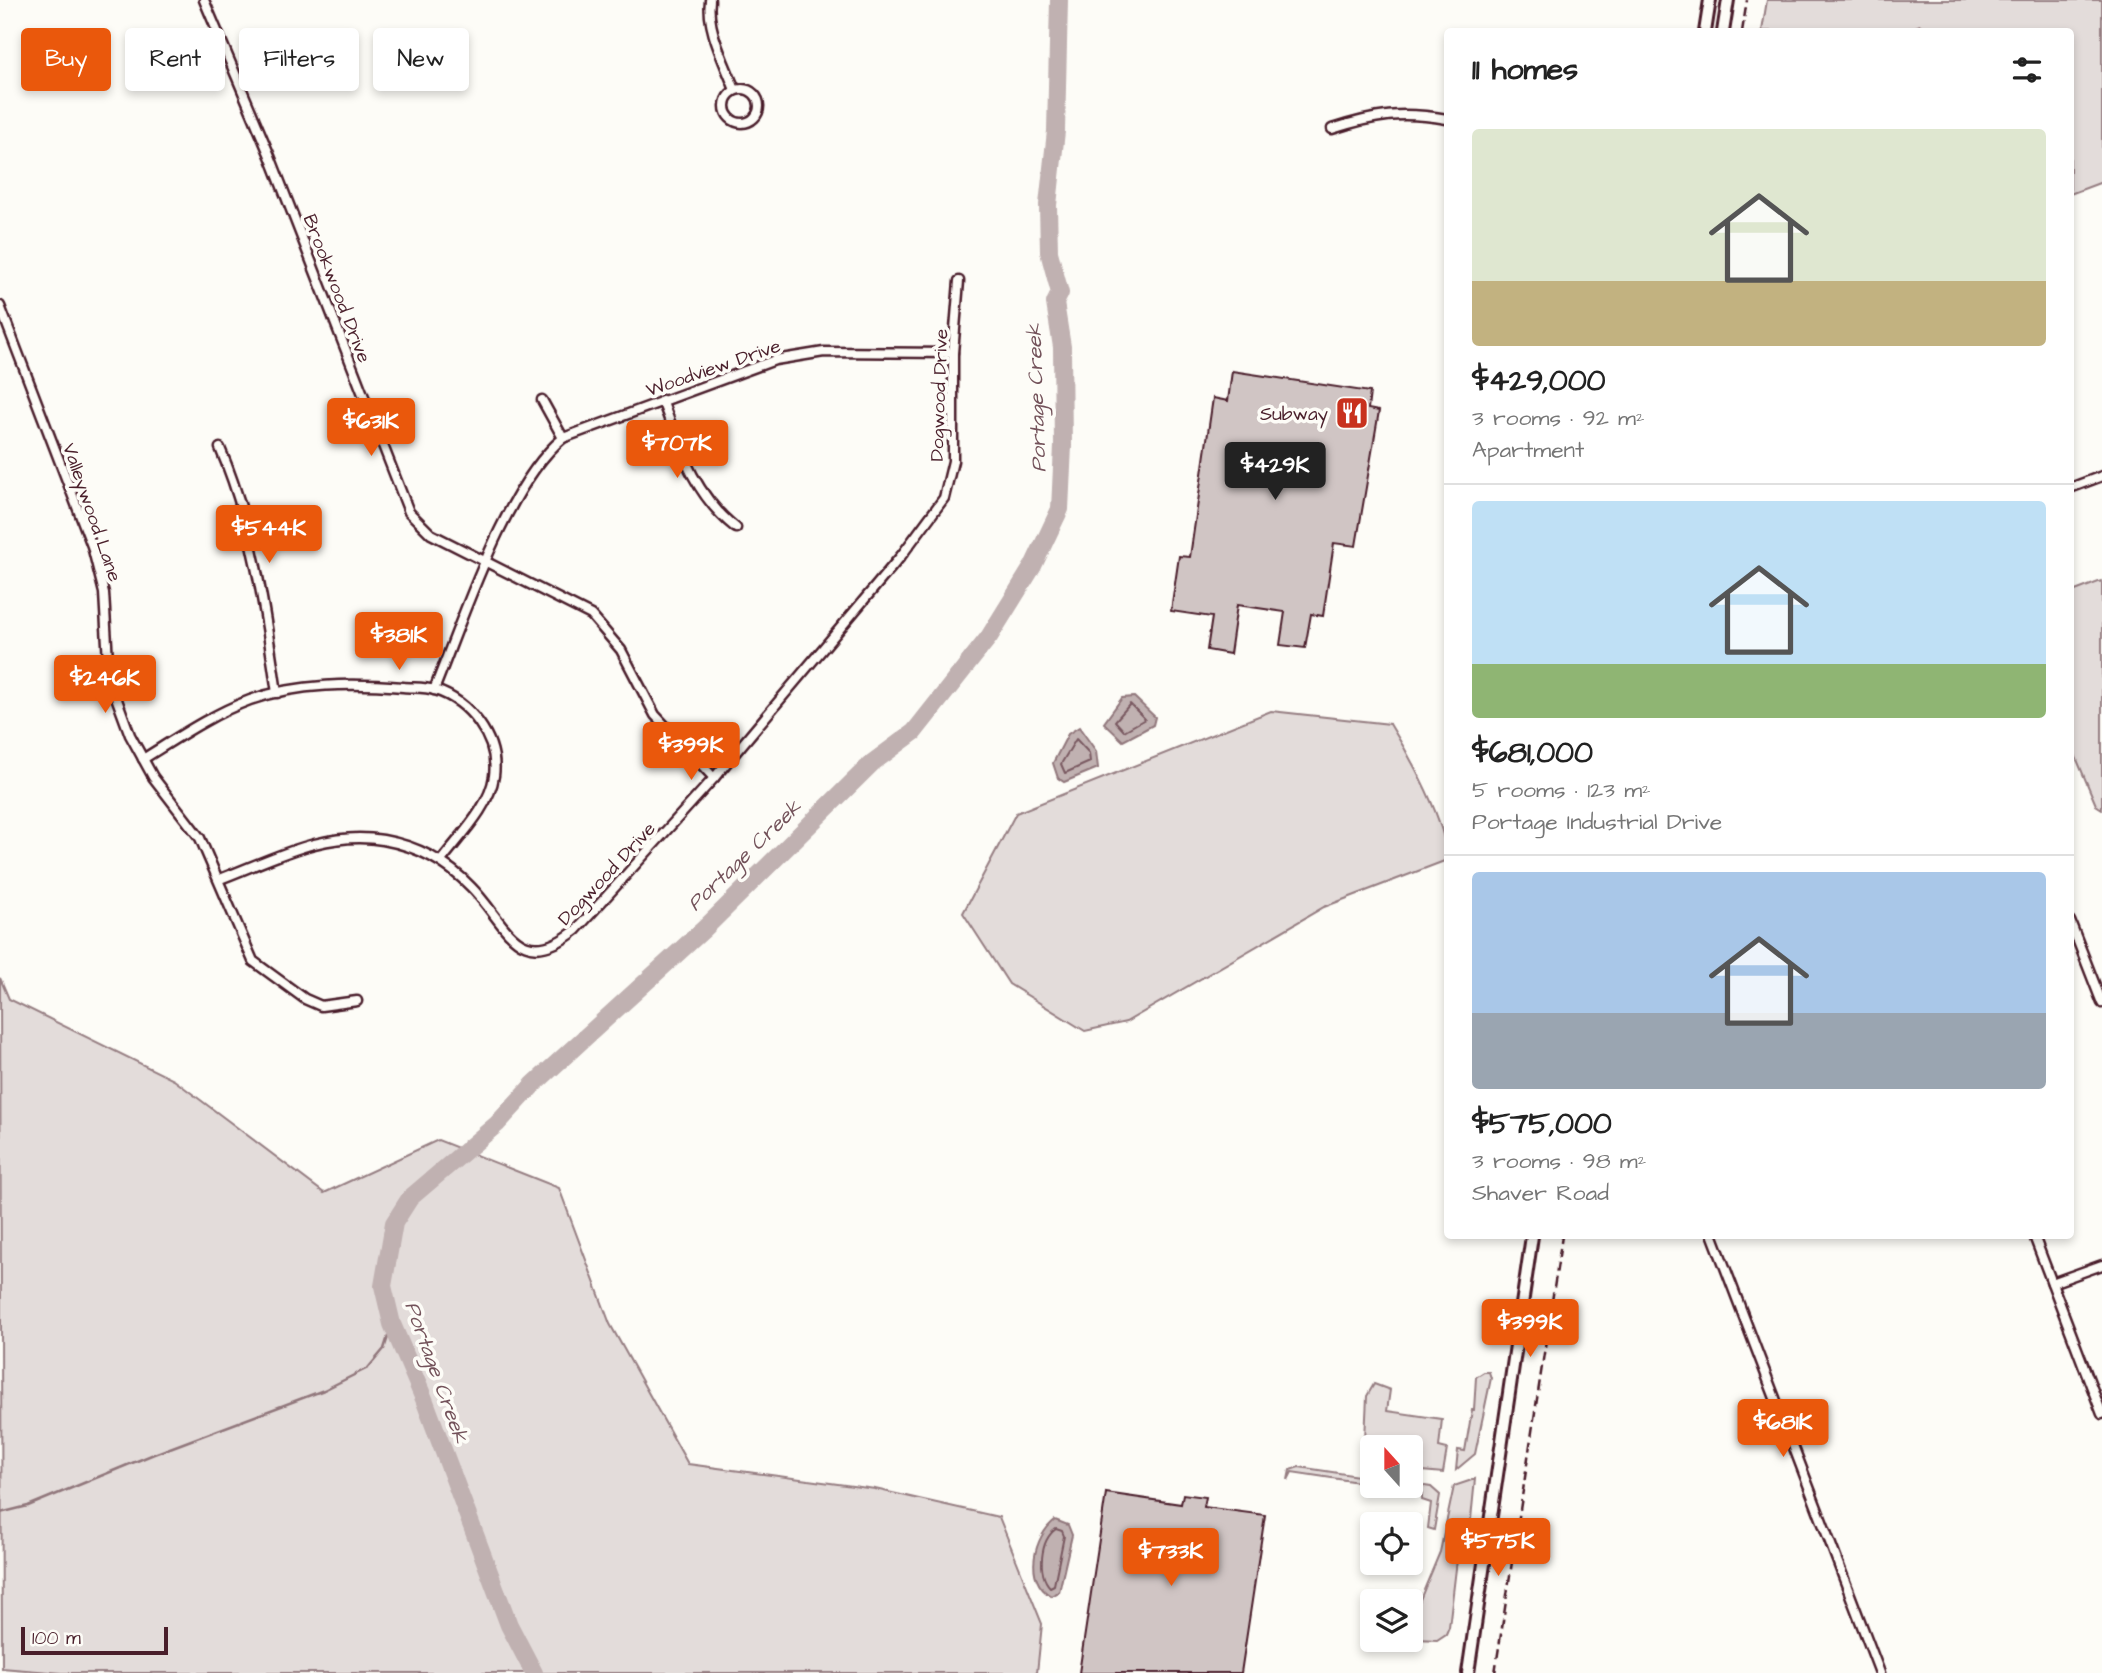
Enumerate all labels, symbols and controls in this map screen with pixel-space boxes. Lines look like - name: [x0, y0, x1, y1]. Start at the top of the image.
- chip: Buy: [21, 28, 111, 91]
- chip: Rent: [125, 28, 225, 91]
- chip: Filters: [239, 28, 359, 91]
- chip: New: [373, 28, 469, 91]
- text: 11 homes: [1472, 49, 1578, 91]
- icon: filters: [2008, 51, 2046, 89]
- icon: home: [1696, 175, 1822, 301]
- street label: Brookwood Drive: [296, 210, 377, 367]
- water label: Portage Creek: [1019, 322, 1055, 473]
- street label: Dogwood Drive: [924, 328, 956, 462]
- street label: Woodview Drive: [643, 333, 784, 404]
- text: $429,000: [1472, 360, 1605, 402]
- restaurant icon: Subway: [1333, 394, 1371, 432]
- pin: $631K: [322, 398, 420, 458]
- place label: Subway: [1260, 401, 1329, 429]
- text: 3 rooms · 92 m²: [1472, 402, 1645, 434]
- text: $631K: [343, 405, 399, 437]
- pin: $707K: [628, 420, 726, 480]
- text: $707K: [642, 427, 712, 459]
- text: Apartment: [1472, 434, 1584, 466]
- street label: Valleywood Lane: [54, 440, 128, 586]
- pin: $429K: [1226, 442, 1324, 502]
- text: $429K: [1241, 449, 1309, 481]
- pin: $544K: [220, 505, 318, 565]
- text: $544K: [232, 512, 306, 544]
- icon: home: [1696, 547, 1822, 673]
- pin: $381K: [350, 612, 448, 672]
- text: $381K: [371, 619, 427, 651]
- pin: $246K: [56, 656, 154, 715]
- text: $246K: [70, 662, 140, 694]
- pin: $399K: [642, 722, 740, 782]
- text: $399K: [659, 729, 723, 761]
- text: $681,000: [1472, 732, 1593, 774]
- text: 5 rooms · 123 m²: [1472, 774, 1651, 806]
- water label: Portage Creek: [681, 793, 809, 918]
- text: Portage Industrial Drive: [1472, 806, 1722, 838]
- street label: Dogwood Drive: [552, 816, 663, 932]
- icon: home: [1696, 918, 1822, 1044]
- text: $575,000: [1472, 1103, 1612, 1145]
- text: 3 rooms · 98 m²: [1472, 1145, 1646, 1177]
- text: Shaver Road: [1472, 1177, 1609, 1209]
- water label: Portage Creek: [397, 1297, 476, 1448]
- pin: $399K: [1481, 1300, 1579, 1359]
- text: $399K: [1498, 1306, 1562, 1338]
- pin: $681K: [1734, 1400, 1832, 1459]
- text: $681K: [1753, 1406, 1813, 1438]
- north arrow: [1360, 1435, 1423, 1498]
- map controls: [1360, 1435, 1423, 1652]
- button: locate: [1360, 1512, 1423, 1575]
- pin: $575K: [1449, 1518, 1547, 1578]
- text: $575K: [1461, 1525, 1535, 1557]
- pin: $733K: [1122, 1528, 1220, 1588]
- text: $733K: [1139, 1535, 1203, 1567]
- button: layers: [1360, 1589, 1423, 1652]
- scale bar: [21, 1624, 168, 1656]
- text: 100 m: [32, 1625, 81, 1652]

